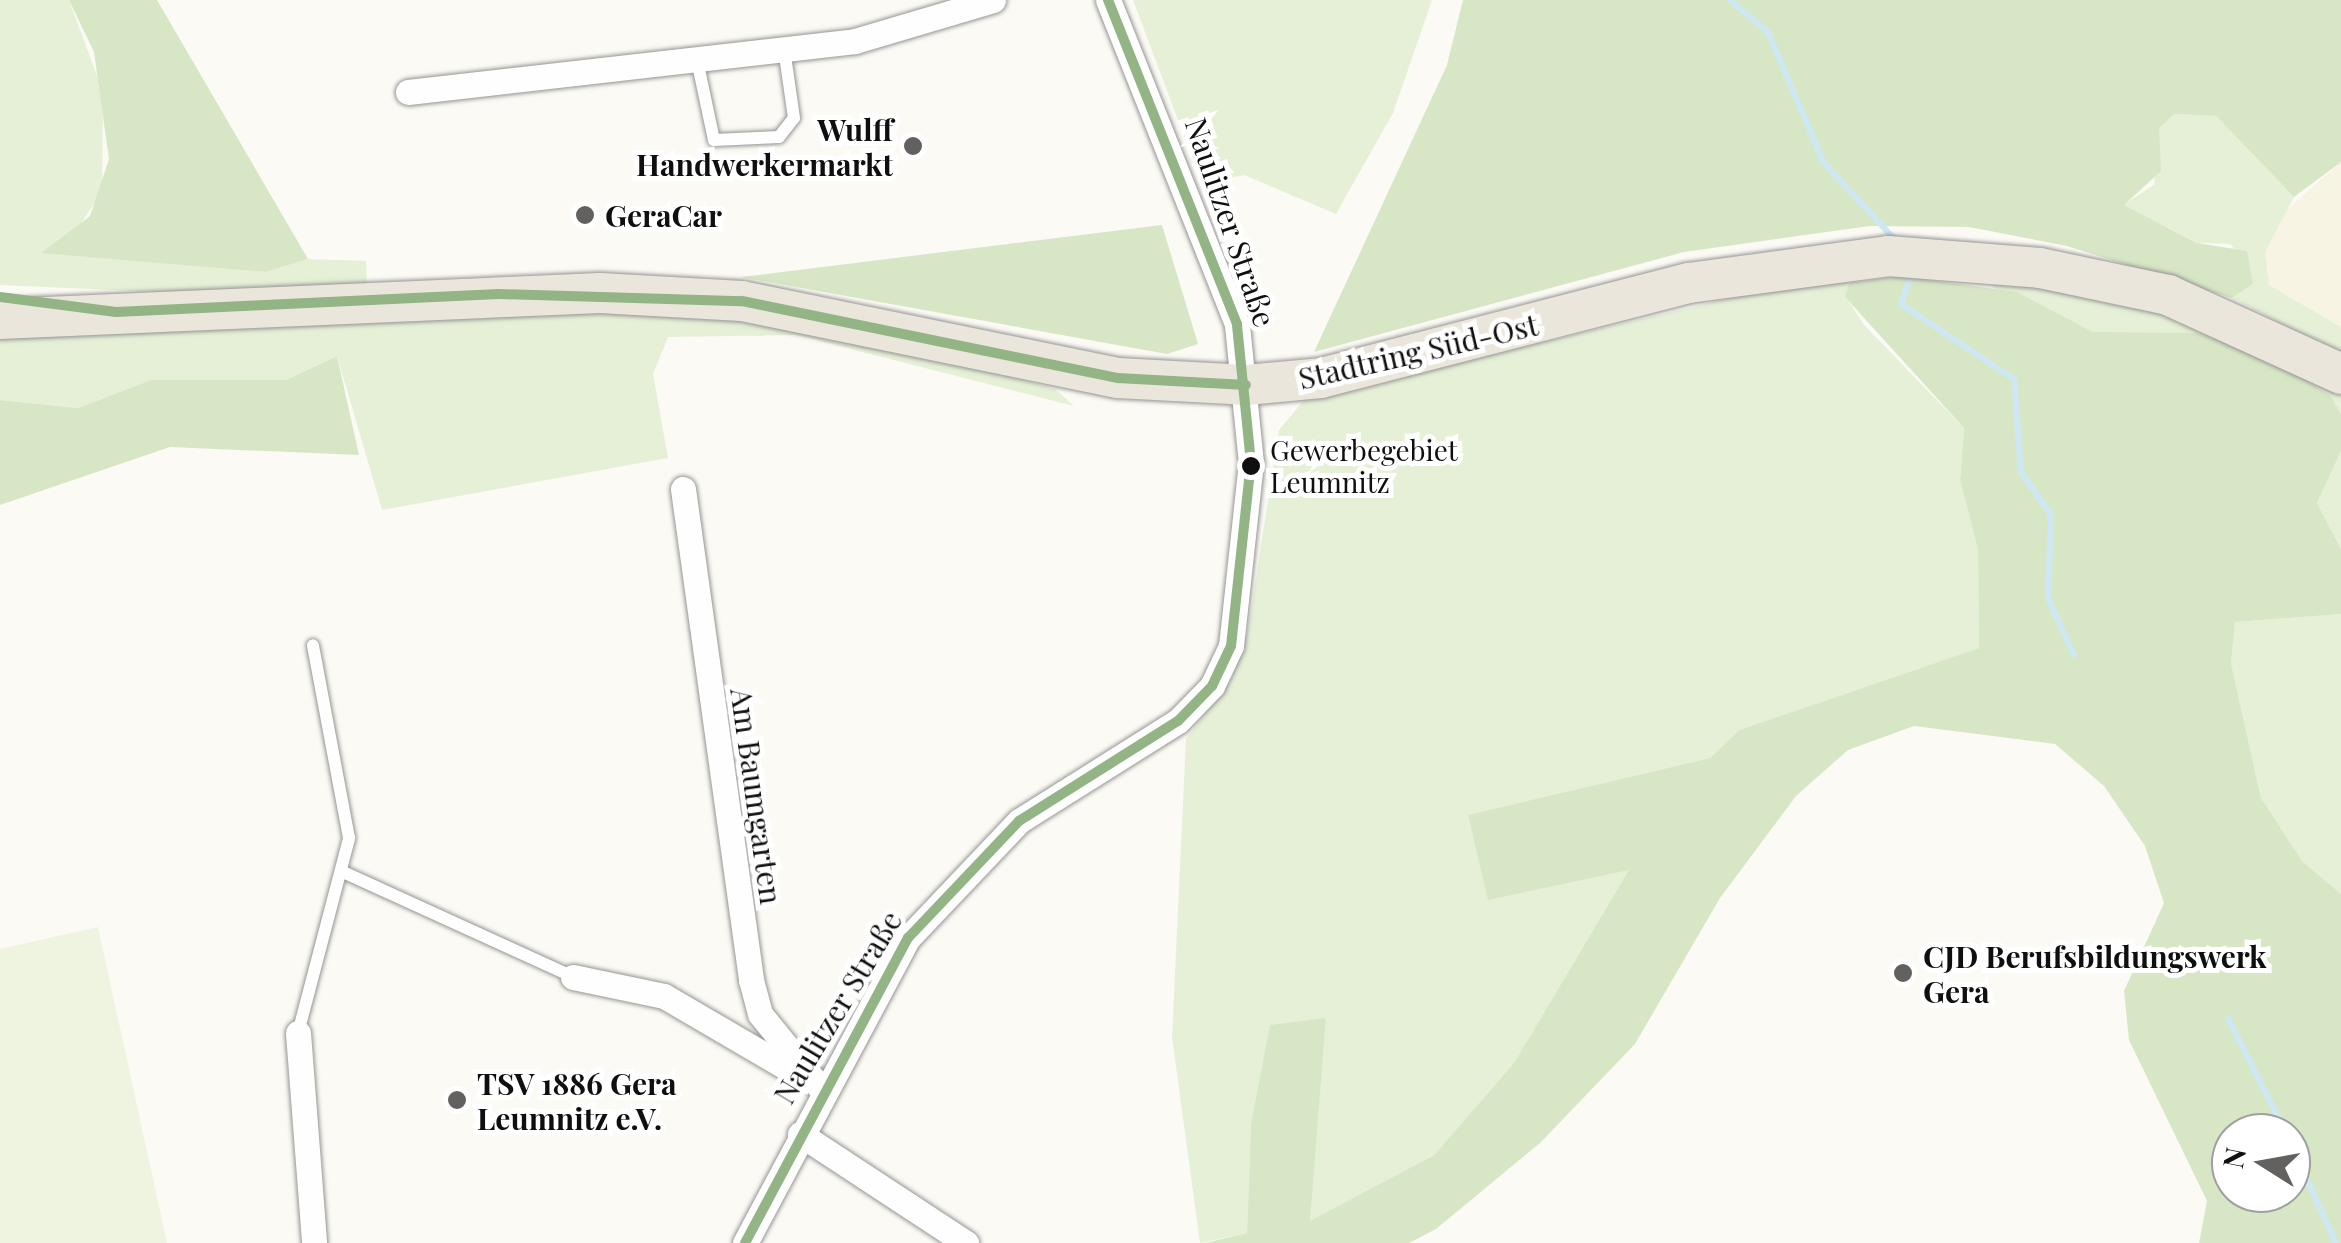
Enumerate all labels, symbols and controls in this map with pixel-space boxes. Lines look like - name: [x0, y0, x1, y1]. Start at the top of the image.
- place label: Wulff Handwerkermarkt: [636, 111, 893, 182]
- street label: Naulitzer Straße: [1178, 113, 1284, 331]
- marker: Wulff Handwerkermarkt: [902, 135, 924, 157]
- place label: GeraCar: [605, 197, 722, 233]
- marker: GeraCar: [574, 204, 596, 226]
- street label: Stadtring Süd-Ost: [1295, 306, 1541, 396]
- place label: Gewerbegebiet Leumnitz: [1270, 433, 1458, 499]
- marker: Gewerbegebiet Leumnitz: [1241, 456, 1261, 476]
- street label: Am Baumgarten: [724, 686, 790, 906]
- street label: Naulitzer Straße: [765, 904, 909, 1110]
- place label: CJD Berufsbildungswerk Gera: [1923, 938, 2267, 1008]
- marker: CJD Berufsbildungswerk Gera: [1892, 962, 1914, 984]
- place label: TSV 1886 Gera Leumnitz e.V.: [477, 1065, 677, 1136]
- marker: TSV 1886 Gera Leumnitz e.V.: [446, 1089, 468, 1111]
- north arrow: [2211, 1113, 2311, 1213]
- text: N: [2213, 1144, 2253, 1171]

